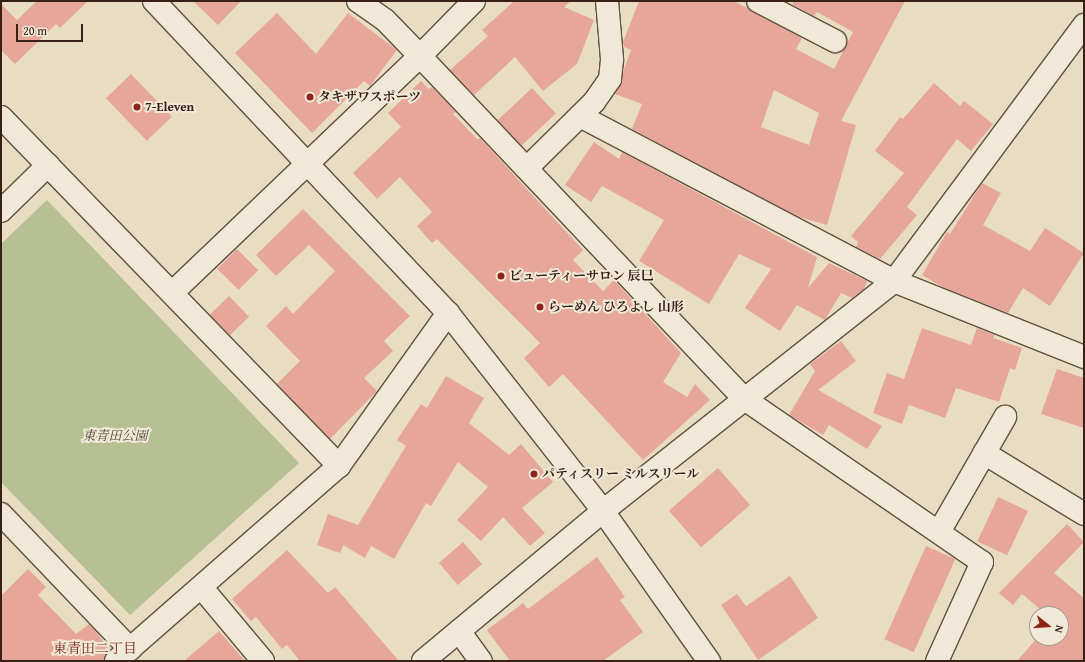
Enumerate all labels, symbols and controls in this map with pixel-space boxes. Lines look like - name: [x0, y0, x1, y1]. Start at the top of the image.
- scale bar: [18, 16, 85, 42]
- text: 20 m: [23, 22, 47, 39]
- place label: タキザワスポーツ: [318, 89, 422, 105]
- marker: タキザワスポーツ: [305, 92, 315, 102]
- place label: 7-Eleven: [145, 99, 194, 115]
- marker: 7-Eleven: [132, 102, 142, 112]
- place label: ビューティーサロン 辰巳: [509, 268, 655, 284]
- marker: ビューティーサロン 辰巳: [496, 271, 506, 281]
- place label: らーめん ひろよし 山形: [548, 299, 684, 315]
- marker: らーめん ひろよし 山形: [535, 302, 545, 312]
- park label: 東青田公園: [83, 428, 147, 444]
- place label: パティスリー ミルスリール: [542, 466, 701, 482]
- marker: パティスリー ミルスリール: [529, 469, 539, 479]
- north arrow: [1029, 606, 1069, 646]
- text: N: [1051, 623, 1068, 635]
- district label: 東青田二丁目: [53, 640, 137, 656]

